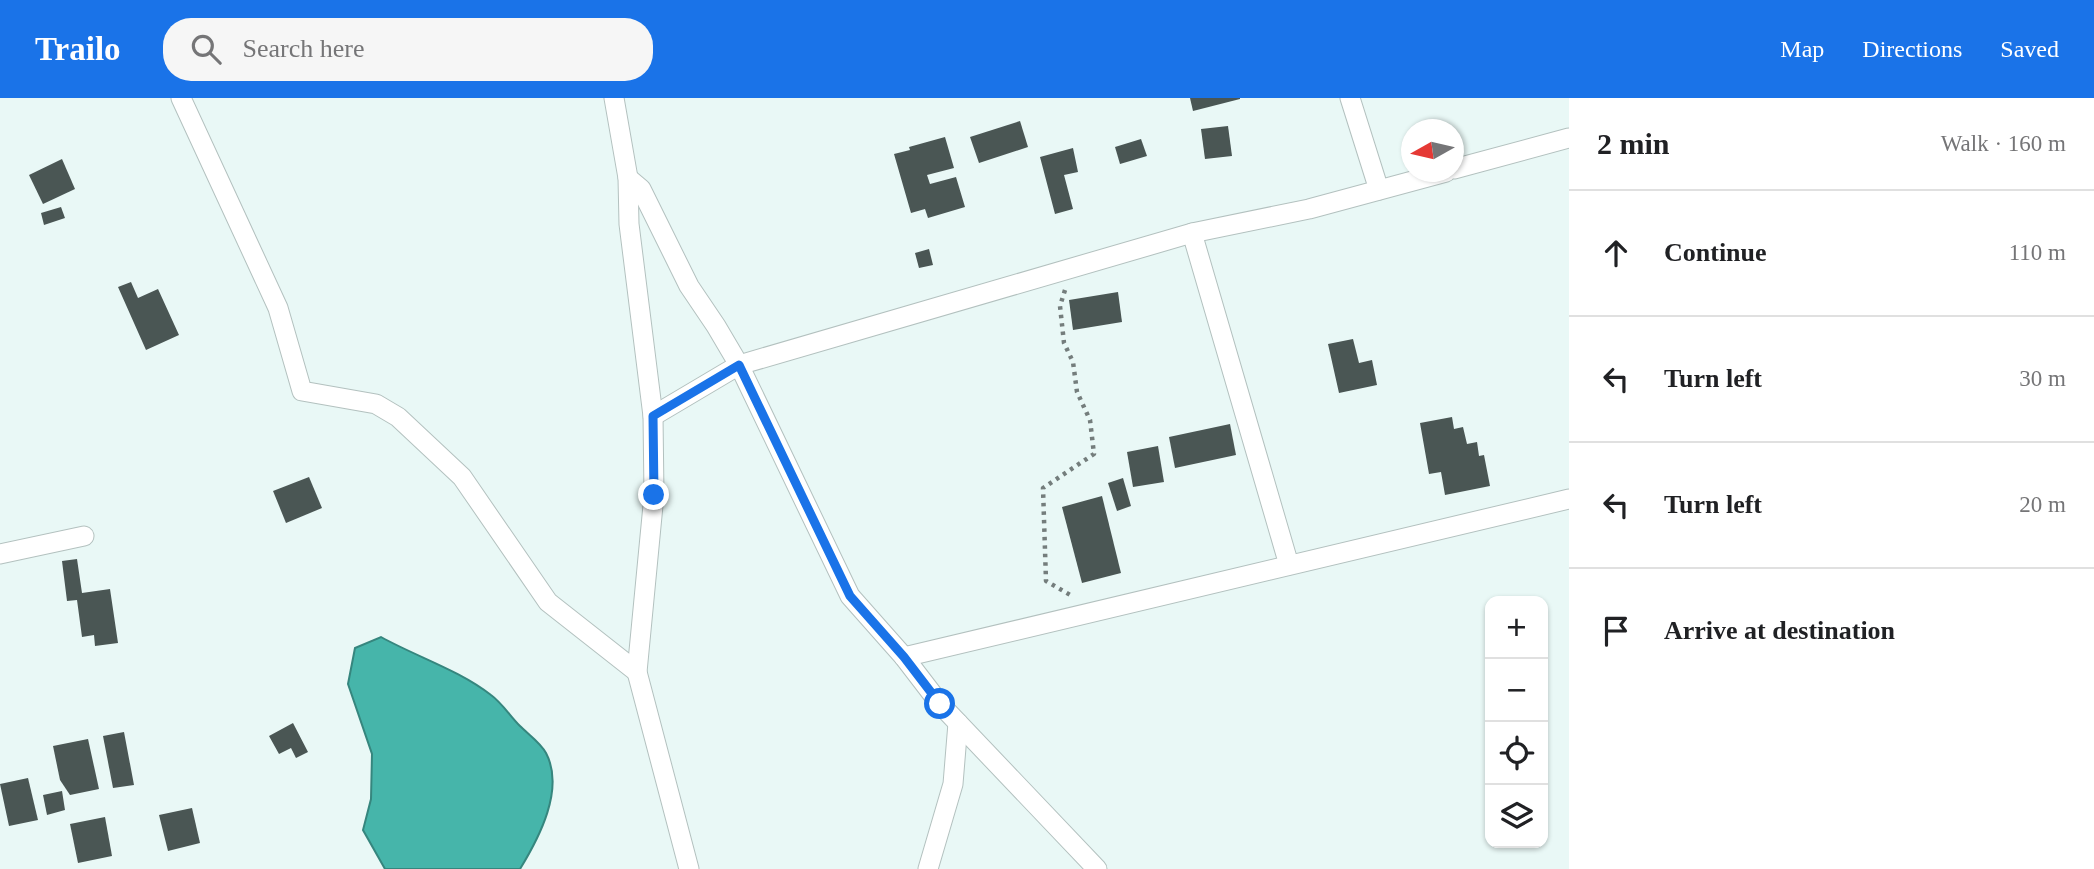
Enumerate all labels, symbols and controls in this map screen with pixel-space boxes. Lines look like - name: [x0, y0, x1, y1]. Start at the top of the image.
- search box: [163, 18, 653, 81]
- icon: search: [187, 30, 225, 68]
- text: Trailo: [35, 31, 121, 67]
- text: Search here: [243, 34, 365, 63]
- text: Map: [1780, 36, 1824, 62]
- text: Directions: [1862, 36, 1962, 62]
- text: Saved: [2000, 36, 2059, 62]
- north arrow: [1401, 119, 1464, 182]
- text: 2 min: [1597, 127, 1670, 160]
- text: Walk · 160 m: [1941, 131, 2066, 156]
- icon: ahead: [1597, 234, 1635, 272]
- text: Continue: [1664, 238, 1767, 267]
- text: 110 m: [2009, 240, 2066, 265]
- icon: left: [1597, 360, 1635, 398]
- text: Turn left: [1664, 364, 1762, 393]
- text: 30 m: [2019, 366, 2066, 391]
- route end: [638, 479, 669, 510]
- icon: left: [1597, 486, 1635, 524]
- text: Turn left: [1664, 490, 1762, 519]
- text: 20 m: [2019, 492, 2066, 517]
- map controls: [1485, 596, 1548, 848]
- button: +: [1485, 596, 1548, 659]
- icon: arrive: [1597, 612, 1635, 650]
- text: Arrive at destination: [1664, 616, 1895, 645]
- button: −: [1485, 659, 1548, 722]
- route start: [924, 688, 955, 719]
- button: locate: [1485, 722, 1548, 785]
- button: layers: [1485, 785, 1548, 848]

